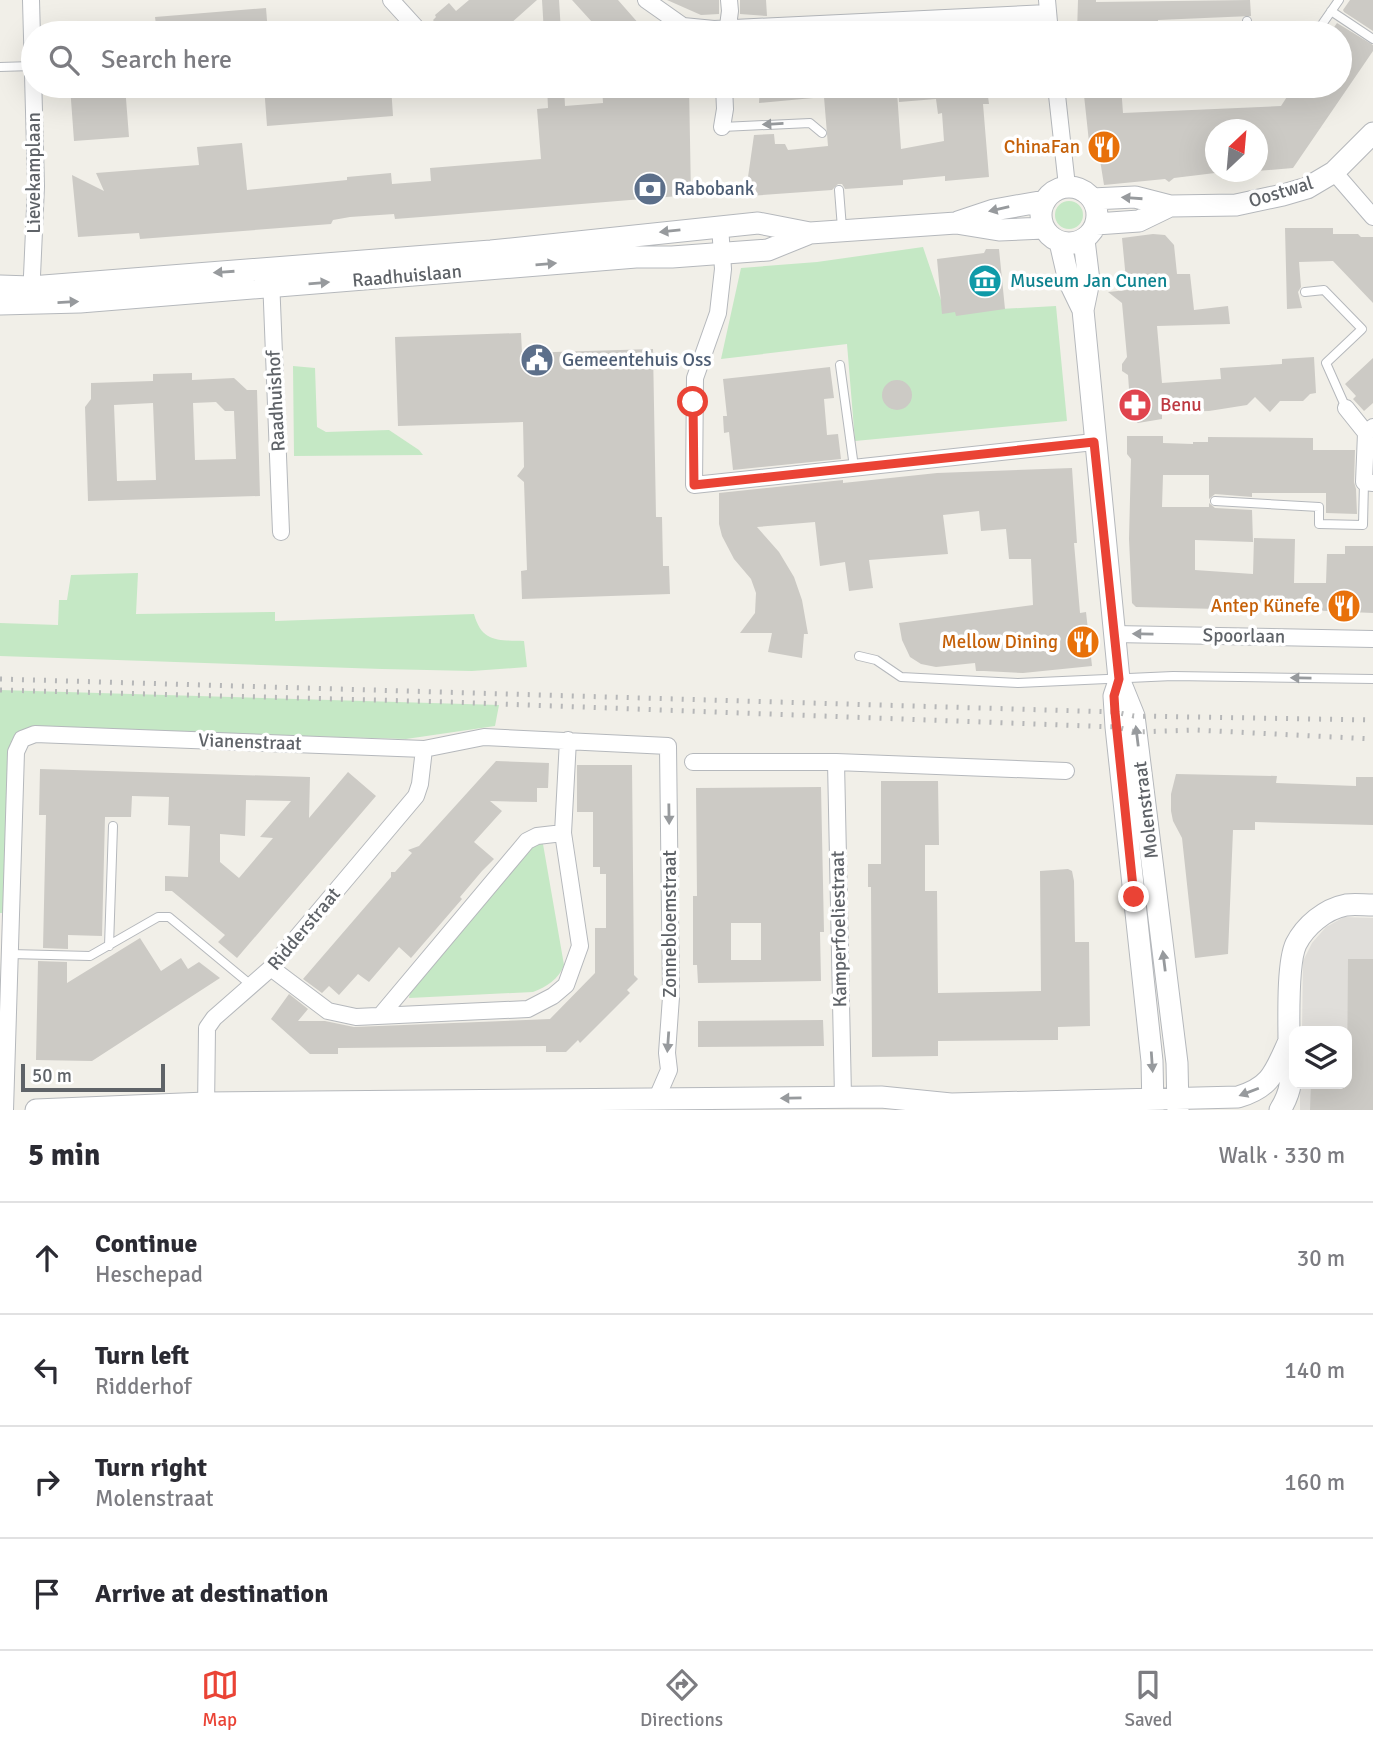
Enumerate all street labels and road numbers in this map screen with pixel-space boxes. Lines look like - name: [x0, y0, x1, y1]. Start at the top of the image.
- street label: Lievekamplaan: [22, 112, 46, 234]
- street label: Oostwal: [1246, 171, 1316, 213]
- street label: Raadhuislaan: [351, 259, 463, 293]
- street label: Raadhuishof: [261, 348, 291, 452]
- street label: Spoorlaan: [1202, 623, 1286, 649]
- street label: Vianenstraat: [198, 728, 302, 756]
- street label: Molenstraat: [1128, 760, 1164, 860]
- street label: Zonnebloemstraat: [658, 850, 682, 998]
- street label: Kamperfoeliestraat: [826, 850, 852, 1007]
- street label: Ridderstraat: [262, 882, 346, 975]

